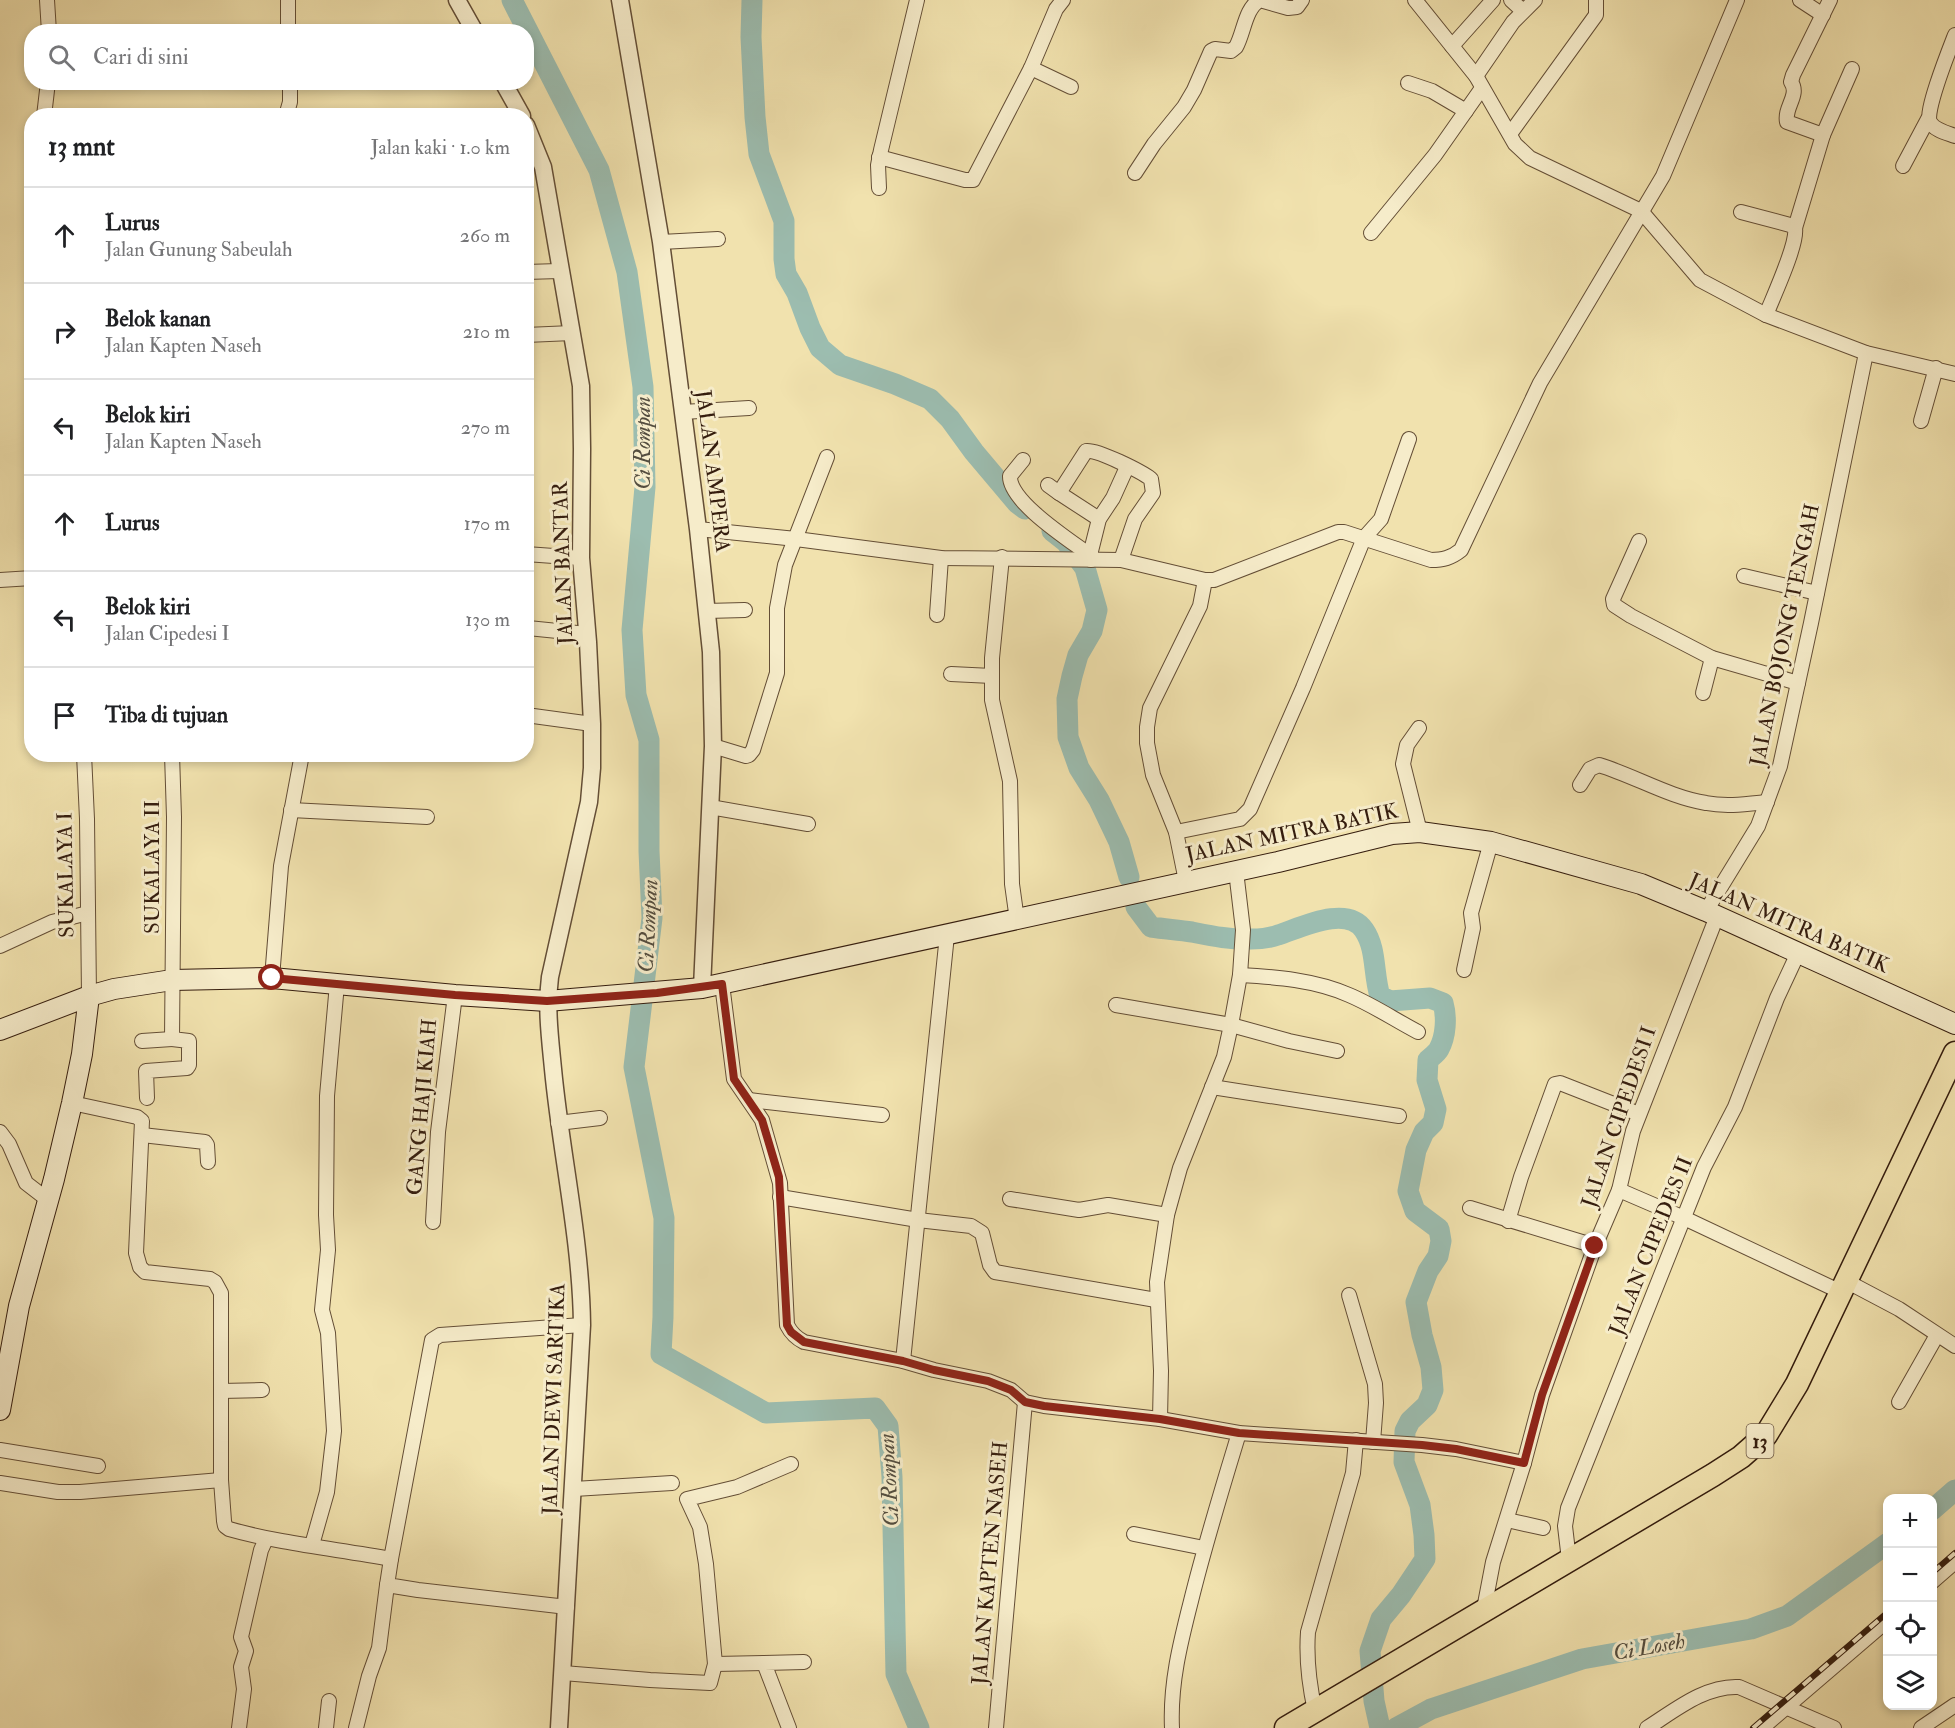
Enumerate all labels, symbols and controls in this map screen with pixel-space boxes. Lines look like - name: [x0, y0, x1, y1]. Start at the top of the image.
- search box: [24, 24, 534, 90]
- icon: search: [45, 41, 78, 74]
- text: Cari di sini: [93, 43, 189, 71]
- text: 13 mnt: [48, 131, 115, 163]
- text: Jalan kaki · 1.0 km: [371, 135, 510, 160]
- text: Lurus: [105, 209, 159, 237]
- icon: ahead: [48, 219, 81, 252]
- text: 260 m: [460, 223, 510, 248]
- text: Jalan Gunung Sabeulah: [105, 237, 293, 262]
- text: Belok kanan: [105, 305, 211, 333]
- icon: right: [48, 315, 81, 348]
- text: 210 m: [463, 319, 510, 344]
- text: Jalan Kapten Naseh: [105, 333, 262, 358]
- street label: JALAN AMPERA: [690, 387, 736, 554]
- water label: Ci Rompan: [629, 396, 657, 490]
- text: Belok kiri: [105, 401, 190, 429]
- icon: left: [48, 411, 81, 444]
- text: 270 m: [461, 415, 510, 440]
- text: Jalan Kapten Naseh: [105, 429, 262, 454]
- street label: JALAN BANTAR: [547, 480, 579, 646]
- street label: JALAN BOJONG TENGAH: [1744, 501, 1826, 770]
- icon: ahead: [48, 507, 81, 540]
- text: Lurus: [105, 509, 159, 537]
- text: 170 m: [464, 511, 510, 536]
- text: Belok kiri: [105, 593, 190, 621]
- icon: left: [48, 603, 81, 636]
- text: 130 m: [465, 607, 510, 632]
- text: Jalan Cipedesi I: [105, 621, 230, 646]
- icon: arrive: [48, 699, 81, 732]
- text: Tiba di tujuan: [105, 701, 228, 729]
- street label: JALAN MITRA BATIK: [1182, 797, 1401, 869]
- street label: SUKALAYA II: [139, 800, 166, 934]
- street label: SUKALAYA I: [51, 812, 81, 938]
- street label: JALAN MITRA BATIK: [1684, 866, 1894, 979]
- water label: Ci Rompan: [632, 879, 664, 973]
- route start: [258, 964, 284, 990]
- street label: GANG HAJI KIAH: [401, 1018, 443, 1196]
- street label: JALAN CIPEDESI I: [1575, 1023, 1663, 1212]
- street label: JALAN CIPEDES II: [1602, 1153, 1699, 1340]
- route end: [1581, 1232, 1607, 1258]
- street label: JALAN DEWI SARTIKA: [536, 1283, 572, 1516]
- road number: 13: [1746, 1424, 1774, 1458]
- water label: Ci Rompan: [873, 1433, 905, 1527]
- street label: JALAN KAPTEN NASEH: [966, 1440, 1014, 1687]
- map controls: [1883, 1494, 1937, 1710]
- button: +: [1883, 1494, 1937, 1548]
- button: −: [1883, 1548, 1937, 1602]
- button: locate: [1883, 1602, 1937, 1656]
- water label: Ci Loseh: [1611, 1627, 1687, 1667]
- button: layers: [1883, 1656, 1937, 1710]

